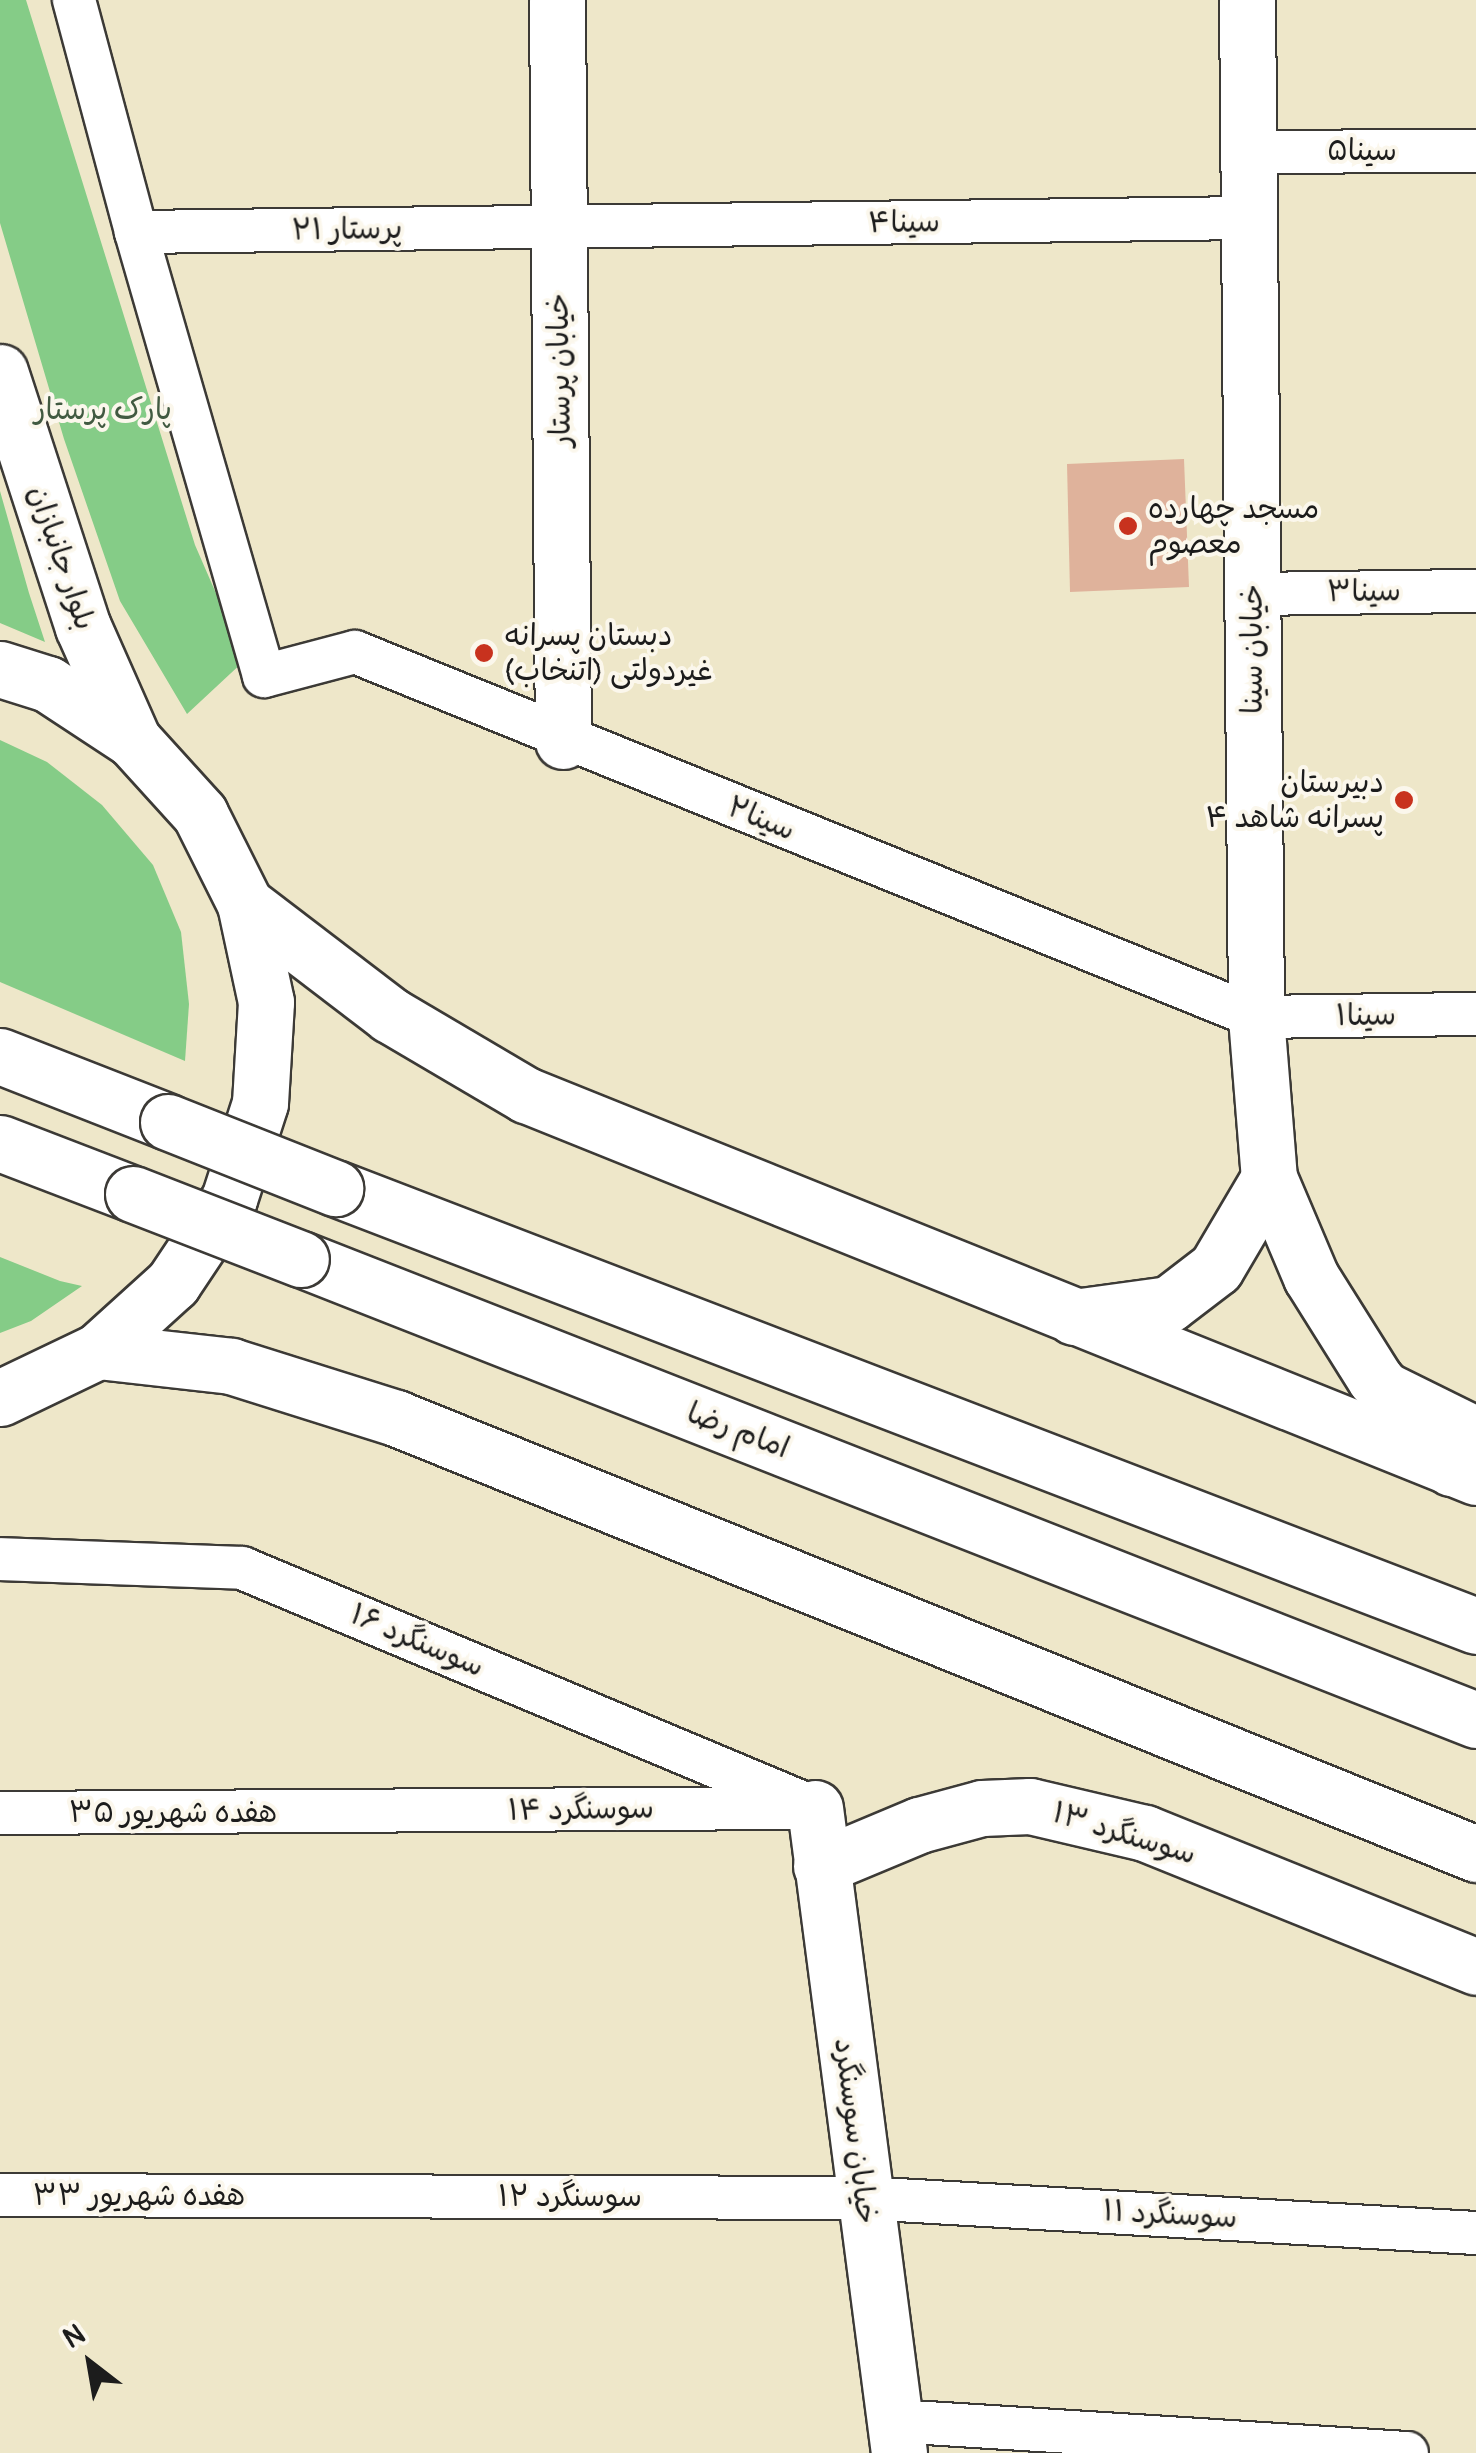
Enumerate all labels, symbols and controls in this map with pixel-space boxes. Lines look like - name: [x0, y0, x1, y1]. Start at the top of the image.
- street label: سینا۵: [1327, 133, 1397, 169]
- street label: سینا۴: [868, 204, 940, 242]
- street label: پرستار ۲۱: [291, 211, 403, 249]
- street label: خیابان پرستار: [541, 293, 579, 447]
- park label: پارک پرستار: [34, 392, 172, 428]
- street label: بلوار جانبازان: [20, 481, 102, 635]
- place label: مسجد چهارده معصوم: [1148, 491, 1319, 562]
- marker: مسجد چهارده معصوم: [1117, 515, 1139, 537]
- street label: سینا۳: [1327, 573, 1401, 611]
- street label: خیابان سینا: [1235, 584, 1271, 714]
- place label: دبستان پسرانه غیردولتی (اتنخاب): [504, 618, 713, 688]
- marker: دبستان پسرانه غیردولتی (اتنخاب): [473, 642, 495, 664]
- place label: دبیرستان پسرانه شاهد ۴: [1205, 765, 1384, 836]
- street label: سینا۲: [722, 789, 800, 849]
- marker: دبیرستان پسرانه شاهد ۴: [1393, 789, 1415, 811]
- street label: سینا۱: [1336, 997, 1396, 1035]
- street label: امام رضا: [682, 1395, 794, 1467]
- street label: سوسنگرد ۱۶: [345, 1597, 489, 1685]
- street label: سوسنگرد ۱۴: [508, 1791, 654, 1829]
- street label: هفده شهریور ۳۵: [69, 1795, 277, 1831]
- street label: سوسنگرد ۱۳: [1048, 1795, 1200, 1873]
- street label: خیابان سوسنگرد: [826, 2036, 884, 2226]
- street label: هفده شهریور ۳۳: [33, 2178, 245, 2214]
- street label: سوسنگرد ۱۲: [498, 2179, 642, 2215]
- street label: سوسنگرد ۱۱: [1102, 2194, 1238, 2236]
- north arrow: [40, 2313, 140, 2413]
- text: N: [57, 2317, 91, 2357]

